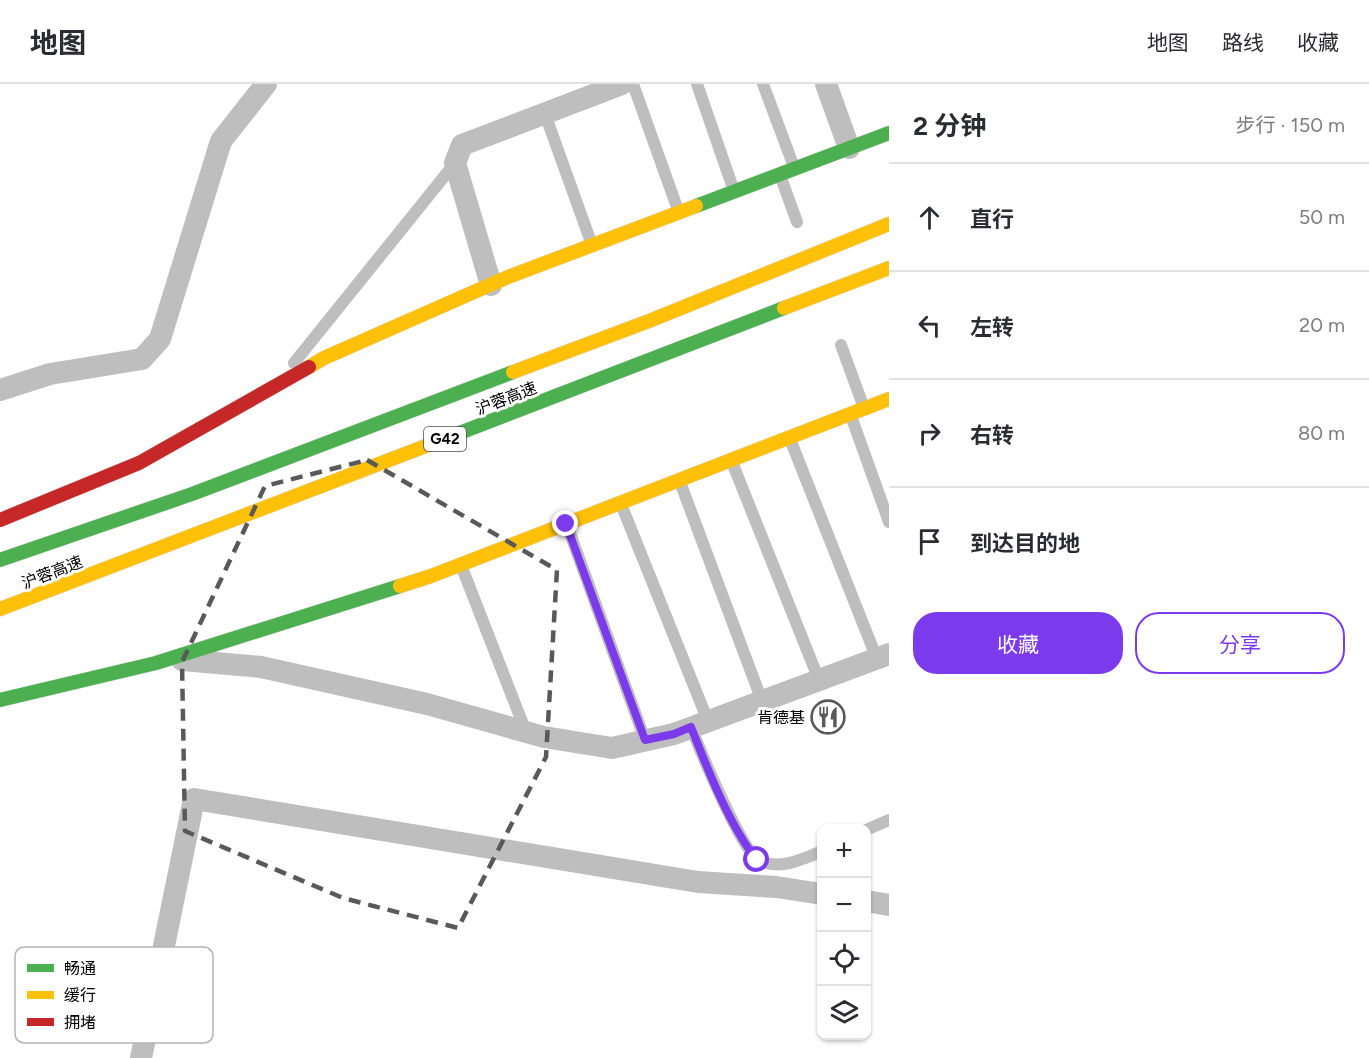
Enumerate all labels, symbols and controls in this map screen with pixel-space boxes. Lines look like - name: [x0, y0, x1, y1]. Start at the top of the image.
- text: 地图: [30, 26, 86, 60]
- text: 地图: [1147, 30, 1189, 55]
- text: 路线: [1222, 30, 1264, 55]
- text: 收藏: [1297, 30, 1339, 55]
- text: 2 分钟: [913, 110, 986, 142]
- text: 步行 · 150 m: [1236, 113, 1345, 137]
- icon: ahead: [913, 201, 946, 234]
- text: 50 m: [1299, 205, 1345, 229]
- text: 直行: [970, 206, 1014, 233]
- icon: left: [913, 309, 946, 342]
- text: 20 m: [1299, 313, 1345, 337]
- text: 左转: [970, 314, 1014, 341]
- street label: 沪蓉高速: [473, 378, 539, 419]
- icon: right: [913, 417, 946, 450]
- text: 80 m: [1298, 421, 1345, 445]
- text: 右转: [970, 422, 1014, 449]
- road number: G42: [424, 427, 466, 451]
- route end: [552, 510, 578, 536]
- icon: arrive: [913, 525, 946, 558]
- text: 到达目的地: [970, 530, 1080, 557]
- street label: 沪蓉高速: [19, 552, 85, 593]
- button: 收藏: [913, 612, 1123, 674]
- button: 分享: [1135, 612, 1345, 674]
- restaurant icon: 肯德基: [810, 699, 846, 735]
- place label: 肯德基: [757, 708, 805, 727]
- map controls: [817, 824, 871, 1040]
- button: +: [817, 824, 871, 878]
- route start: [743, 846, 769, 872]
- button: −: [817, 878, 871, 932]
- button: locate: [817, 932, 871, 986]
- legend: [15, 947, 213, 1043]
- text: 畅通: [64, 959, 96, 978]
- text: 缓行: [64, 986, 96, 1005]
- button: layers: [817, 986, 871, 1040]
- text: 拥堵: [64, 1013, 96, 1032]

